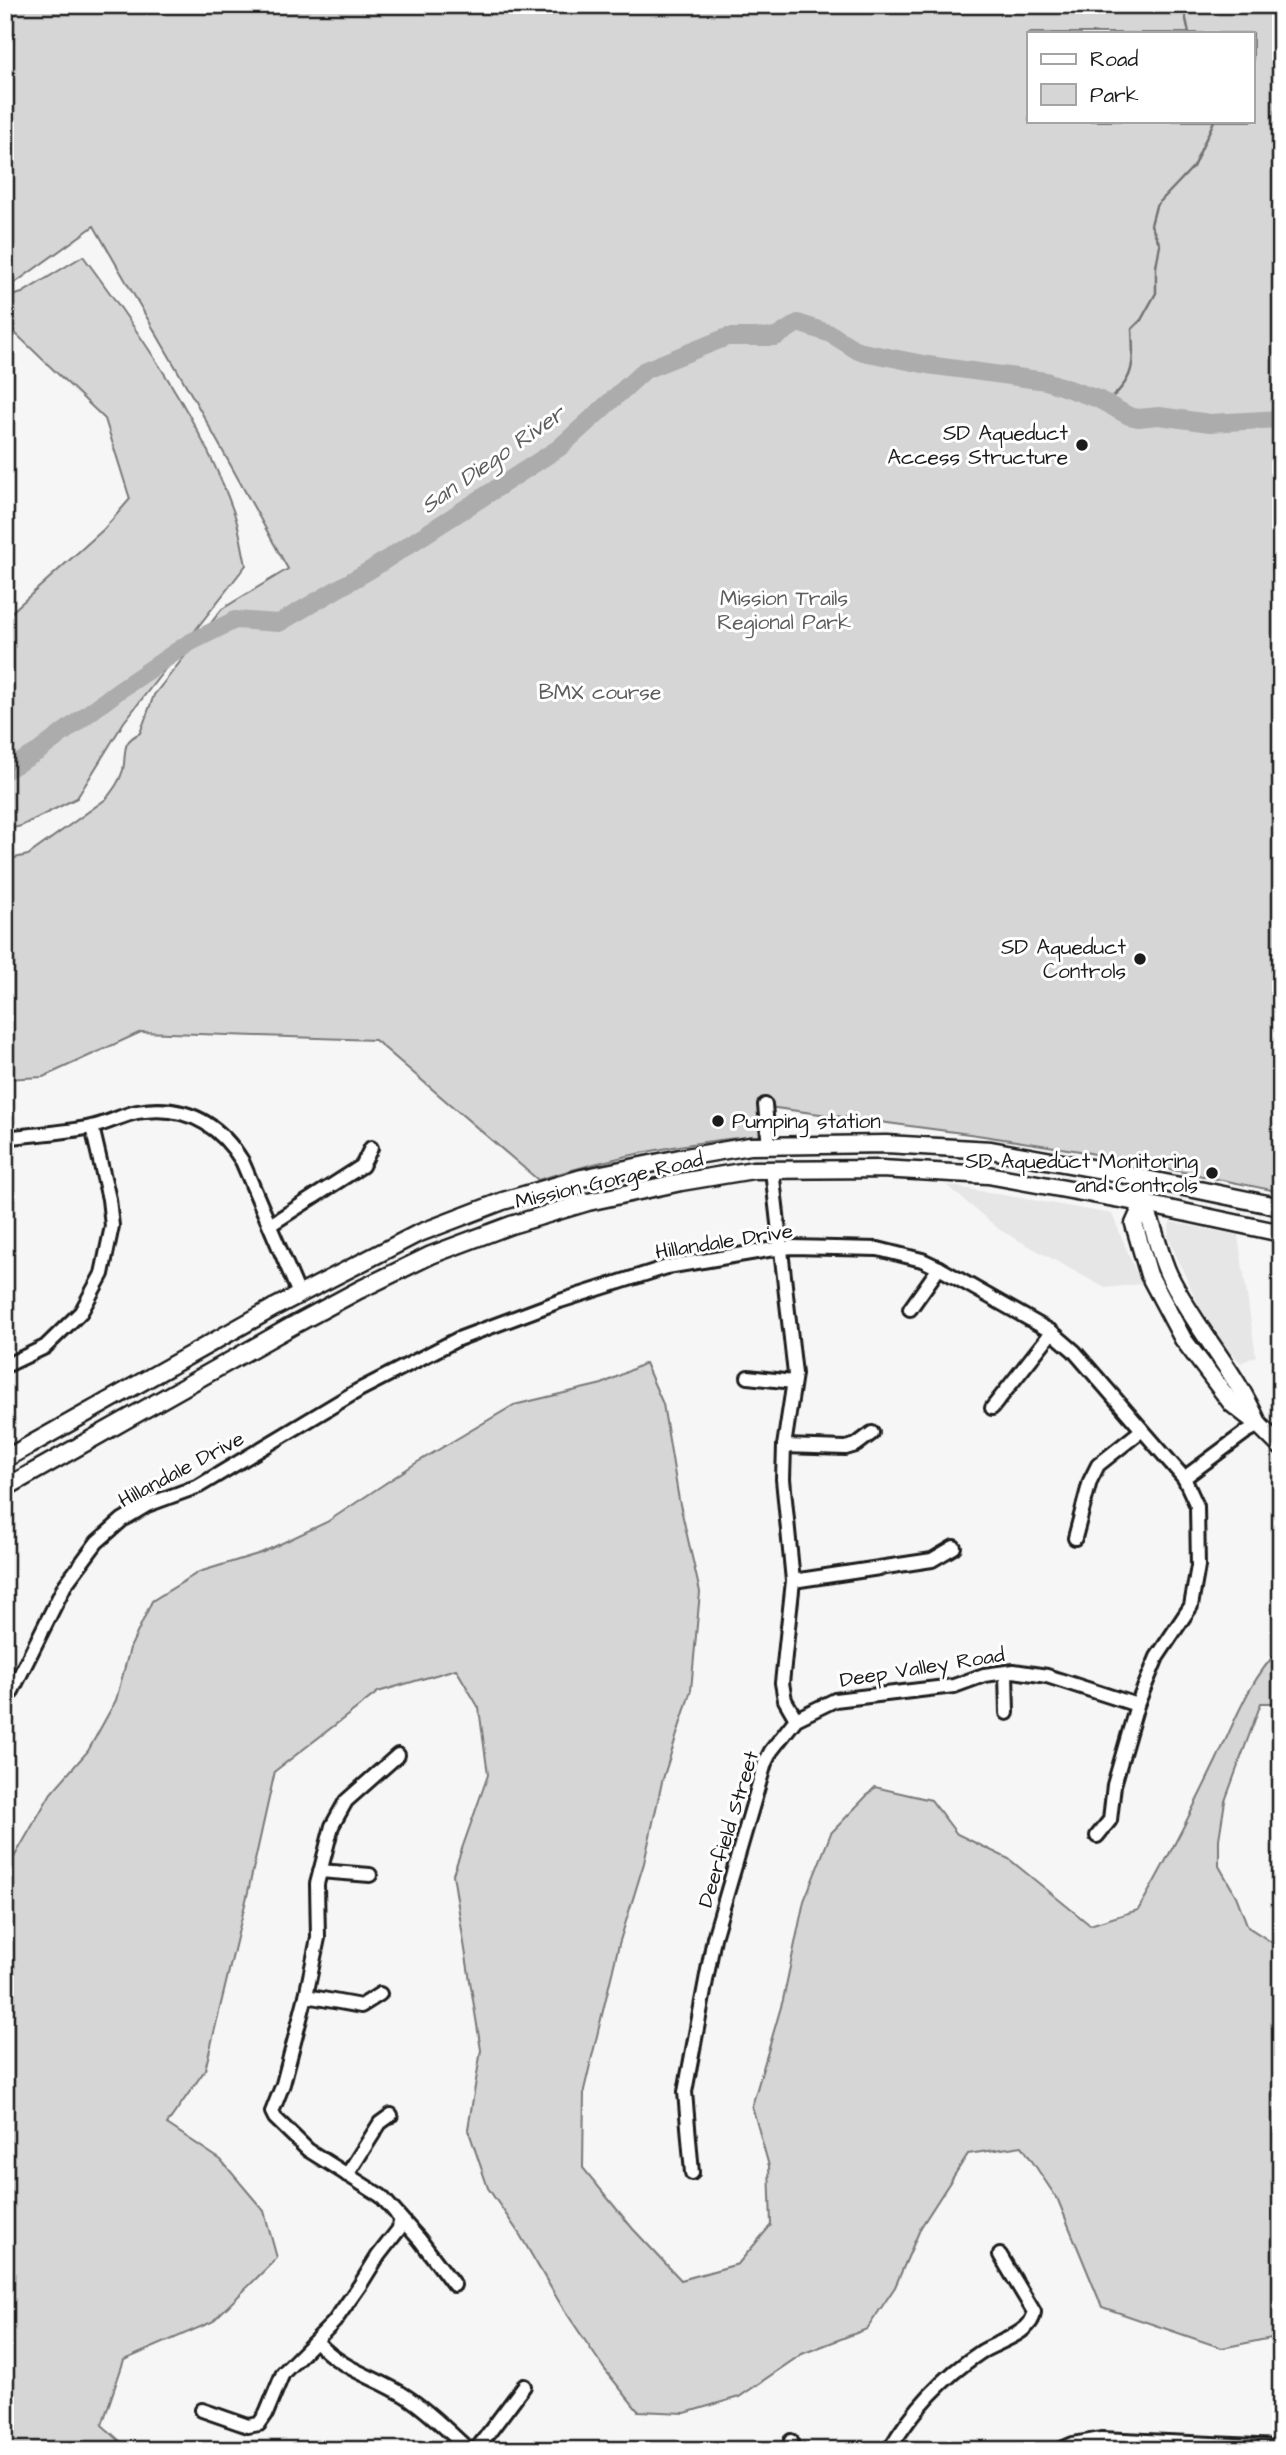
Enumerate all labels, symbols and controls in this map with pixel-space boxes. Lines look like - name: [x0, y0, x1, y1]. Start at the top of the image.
- legend: [1027, 32, 1254, 122]
- text: Road: [1090, 45, 1138, 74]
- text: Park: [1090, 81, 1139, 110]
- water label: San Diego River: [414, 397, 573, 522]
- place label: SD Aqueduct Access Structure: [887, 419, 1069, 472]
- marker: SD Aqueduct Access Structure: [1074, 437, 1090, 453]
- park label: Mission Trails Regional Park: [717, 584, 851, 639]
- park label: BMX course: [539, 678, 661, 707]
- place label: SD Aqueduct Controls: [1001, 933, 1127, 986]
- marker: SD Aqueduct Controls: [1132, 951, 1148, 967]
- place label: Pumping station: [732, 1107, 881, 1138]
- marker: Pumping station: [710, 1113, 726, 1129]
- street label: Mission Gorge Road: [512, 1145, 707, 1218]
- place label: SD Aqueduct Monitoring and Controls: [965, 1147, 1198, 1200]
- marker: SD Aqueduct Monitoring and Controls: [1204, 1165, 1220, 1181]
- street label: Hillandale Drive: [653, 1216, 795, 1267]
- street label: Hillandale Drive: [113, 1424, 249, 1515]
- street label: Deep Valley Road: [838, 1640, 1007, 1697]
- street label: Deerfield Street: [691, 1747, 766, 1911]

